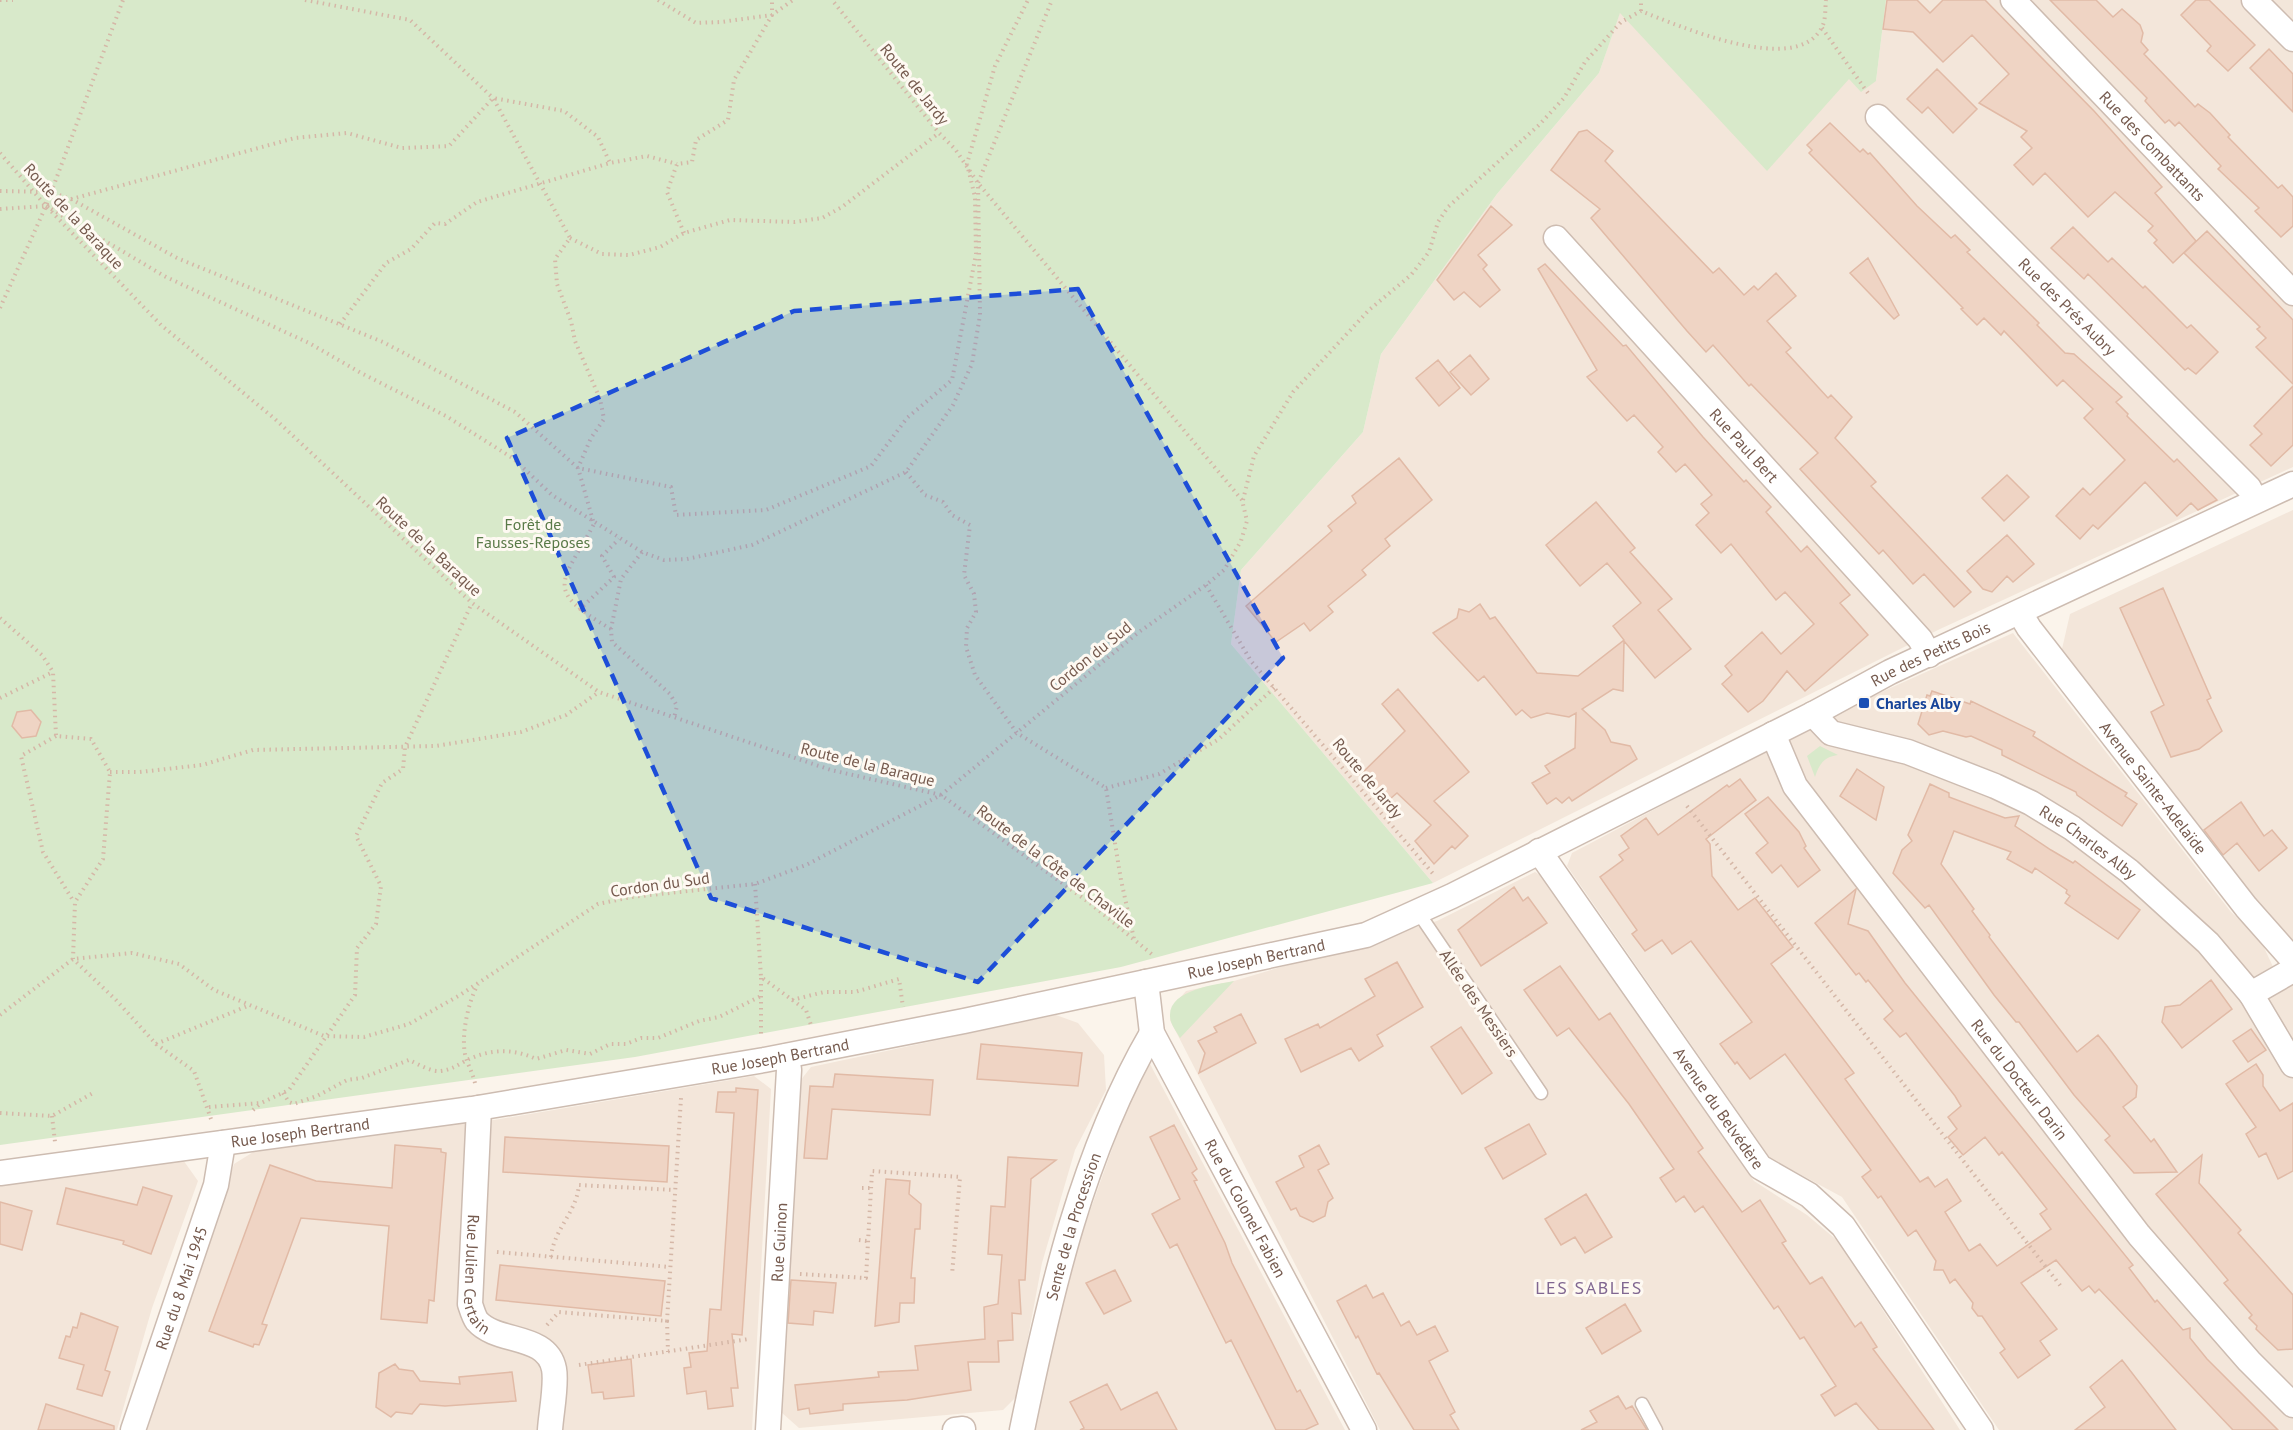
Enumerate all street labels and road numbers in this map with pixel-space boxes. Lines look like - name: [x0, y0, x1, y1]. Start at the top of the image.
- street label: Route de Jardy: [876, 39, 954, 129]
- street label: Rue des Combattants: [2095, 87, 2210, 205]
- street label: Route de la Baraque: [20, 159, 128, 273]
- street label: Rue des Prés Aubry: [2014, 253, 2121, 360]
- street label: Rue Paul Bert: [1705, 404, 1783, 487]
- street label: Route de la Baraque: [372, 492, 486, 600]
- street label: Cordon du Sud: [1045, 617, 1135, 695]
- street label: Rue des Petits Bois: [1867, 617, 1993, 691]
- street label: Avenue Sainte-Adelaïde: [2095, 717, 2211, 858]
- street label: Route de Jardy: [1329, 734, 1408, 823]
- street label: Route de la Baraque: [799, 738, 937, 790]
- street label: Route de la Côte de Chaville: [973, 800, 1139, 932]
- street label: Rue Charles Alby: [2036, 801, 2142, 884]
- street label: Cordon du Sud: [609, 867, 711, 901]
- street label: Rue Joseph Bertrand: [1186, 934, 1327, 983]
- street label: Allée des Messiers: [1436, 945, 1523, 1061]
- street label: Rue du Docteur Darin: [1967, 1015, 2072, 1144]
- street label: Rue Joseph Bertrand: [710, 1034, 851, 1079]
- street label: Avenue du Belvédère: [1669, 1044, 1768, 1173]
- street label: Rue Joseph Bertrand: [230, 1113, 371, 1152]
- street label: Rue du Colonel Fabien: [1200, 1135, 1291, 1281]
- street label: Sente de la Procession: [1041, 1150, 1105, 1302]
- street label: Rue Guinon: [767, 1202, 791, 1282]
- street label: Rue Julien Certain: [460, 1214, 494, 1339]
- street label: Rue du 8 Mai 1945: [151, 1224, 211, 1352]

